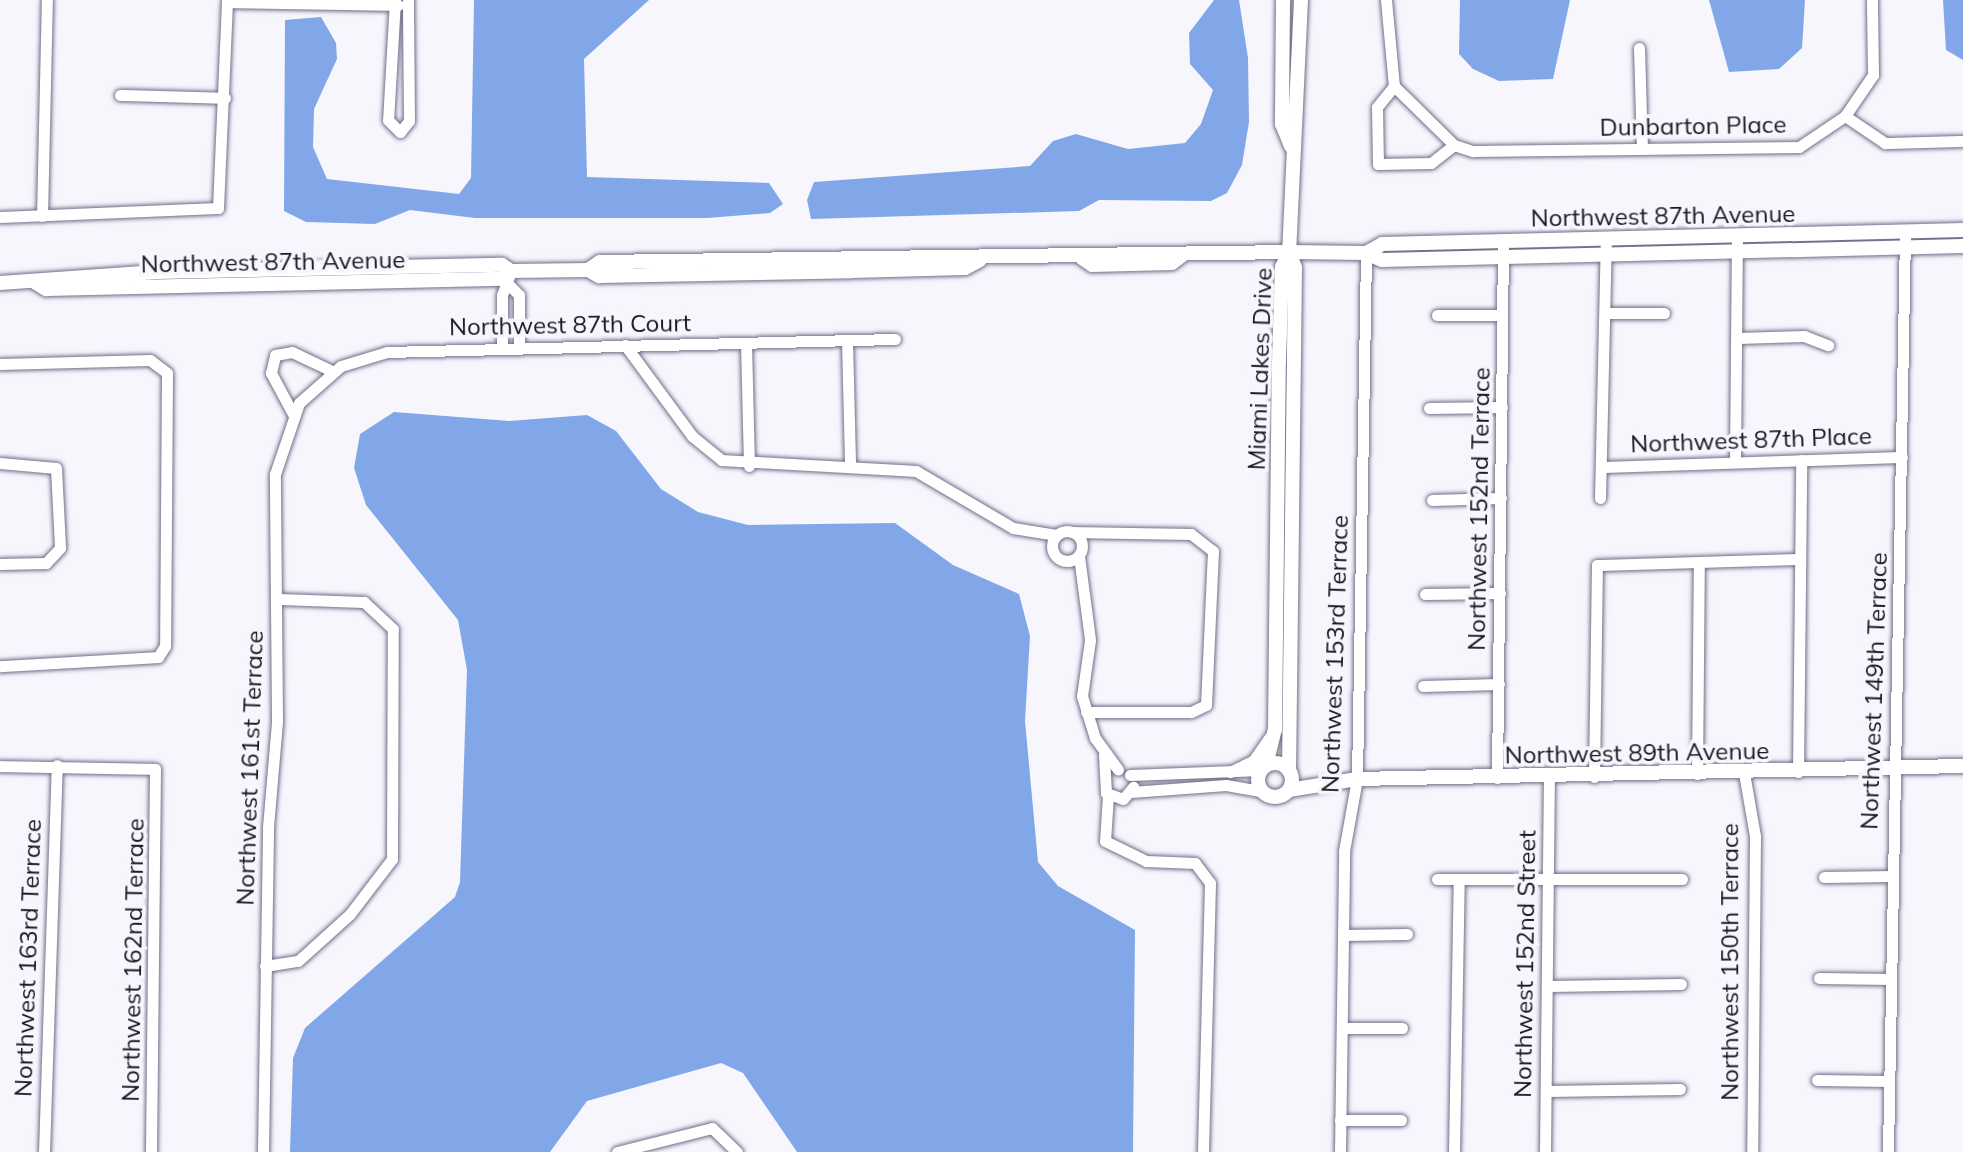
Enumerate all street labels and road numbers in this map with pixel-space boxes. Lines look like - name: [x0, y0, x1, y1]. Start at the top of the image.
- street label: Dunbarton Place: [1599, 110, 1787, 142]
- street label: Northwest 87th Avenue: [1530, 199, 1796, 233]
- street label: Northwest 87th Avenue: [140, 245, 406, 279]
- street label: Miami Lakes Drive: [1242, 267, 1278, 471]
- street label: Northwest 87th Court: [449, 308, 691, 342]
- street label: Northwest 152nd Terrace: [1462, 367, 1496, 651]
- street label: Northwest 87th Place: [1630, 421, 1872, 459]
- street label: Northwest 153rd Terrace: [1316, 515, 1354, 793]
- street label: Northwest 149th Terrace: [1855, 552, 1893, 830]
- street label: Northwest 161st Terrace: [231, 630, 269, 906]
- street label: Northwest 89th Avenue: [1504, 736, 1770, 770]
- street label: Northwest 162nd Terrace: [116, 818, 150, 1102]
- street label: Northwest 163rd Terrace: [9, 819, 47, 1097]
- street label: Northwest 150th Terrace: [1716, 823, 1744, 1101]
- street label: Northwest 152nd Street: [1508, 830, 1542, 1098]

